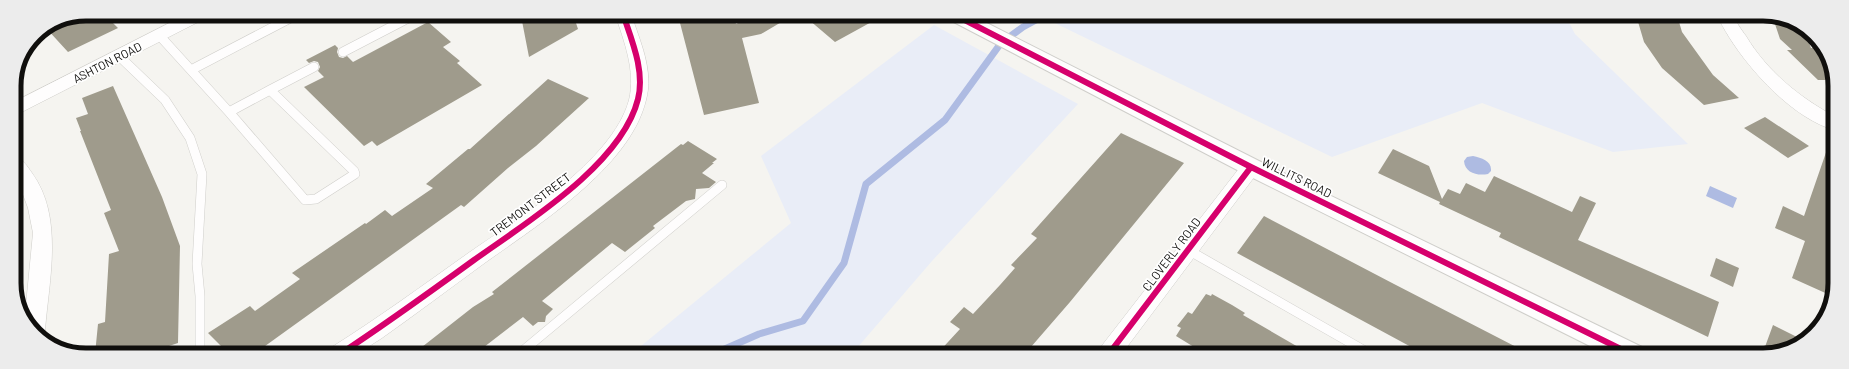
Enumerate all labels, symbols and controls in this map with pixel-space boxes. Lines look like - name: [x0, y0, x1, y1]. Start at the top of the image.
- street label: ASHTON ROAD: [70, 39, 144, 85]
- street label: WILLITS ROAD: [1260, 154, 1334, 200]
- street label: TREMONT STREET: [487, 169, 573, 239]
- street label: CLOVERLY ROAD: [1139, 215, 1203, 293]

